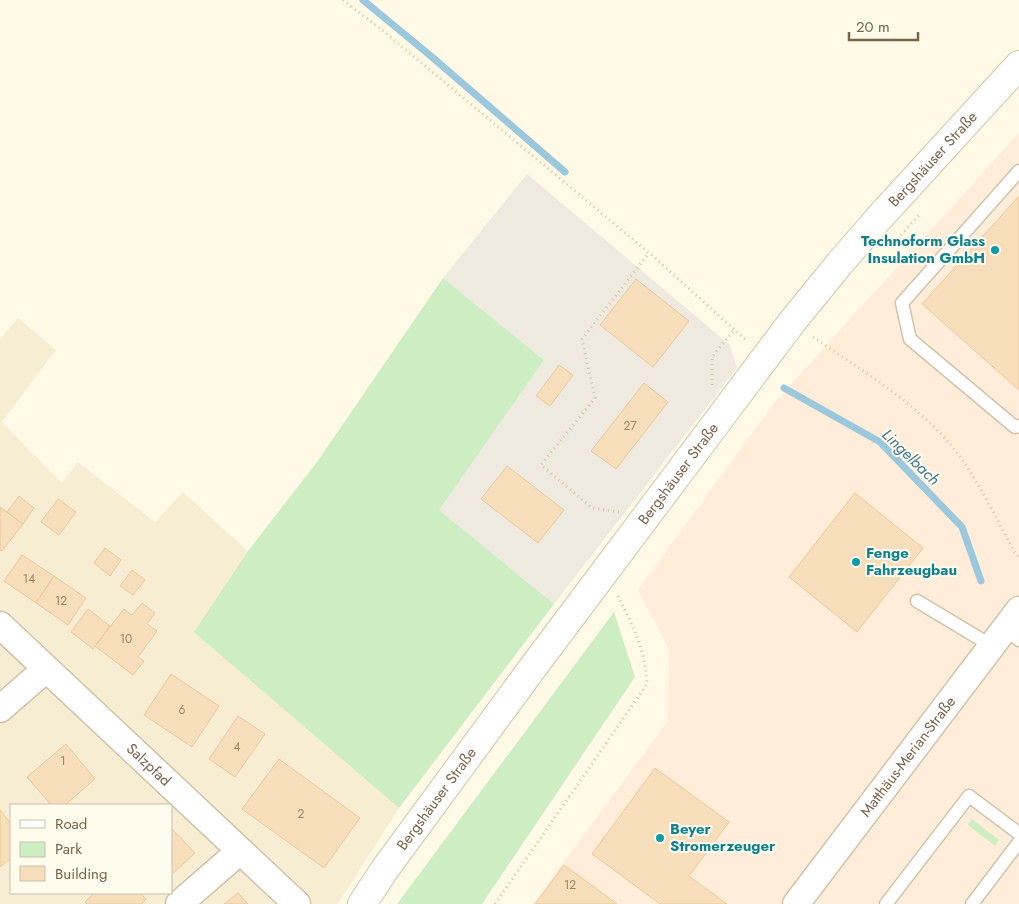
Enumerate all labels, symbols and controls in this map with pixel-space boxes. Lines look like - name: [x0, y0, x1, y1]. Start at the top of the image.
- scale bar: [849, 10, 918, 42]
- text: 20 m: [856, 16, 890, 38]
- street label: Bergshäuser Straße: [883, 106, 982, 212]
- place label: Technoform Glass Insulation GmbH: [861, 230, 985, 269]
- marker: Technoform Glass Insulation GmbH: [989, 244, 1001, 256]
- house number: 27: [623, 417, 637, 435]
- street label: Bergshäuser Straße: [633, 418, 724, 529]
- water label: Lingelbach: [877, 423, 945, 491]
- place label: Fenge Fahrzeugbau: [866, 542, 957, 581]
- marker: Fenge Fahrzeugbau: [850, 556, 862, 568]
- house number: 14: [23, 570, 35, 588]
- house number: 12: [55, 592, 67, 610]
- house number: 10: [120, 630, 132, 648]
- street label: Matthäus-Merian-Straße: [855, 691, 961, 822]
- house number: 6: [179, 701, 186, 719]
- street label: Salzpfad: [121, 738, 176, 791]
- house number: 4: [234, 738, 241, 756]
- street label: Bergshäuser Straße: [391, 743, 482, 855]
- house number: 1: [60, 752, 66, 770]
- legend: [10, 804, 172, 894]
- house number: 2: [298, 805, 305, 823]
- text: Road: [55, 813, 87, 835]
- place label: Beyer Stromerzeuger: [670, 818, 776, 857]
- marker: Beyer Stromerzeuger: [654, 832, 666, 844]
- text: Park: [55, 838, 82, 860]
- text: Building: [55, 863, 107, 885]
- house number: 12: [564, 876, 576, 894]

